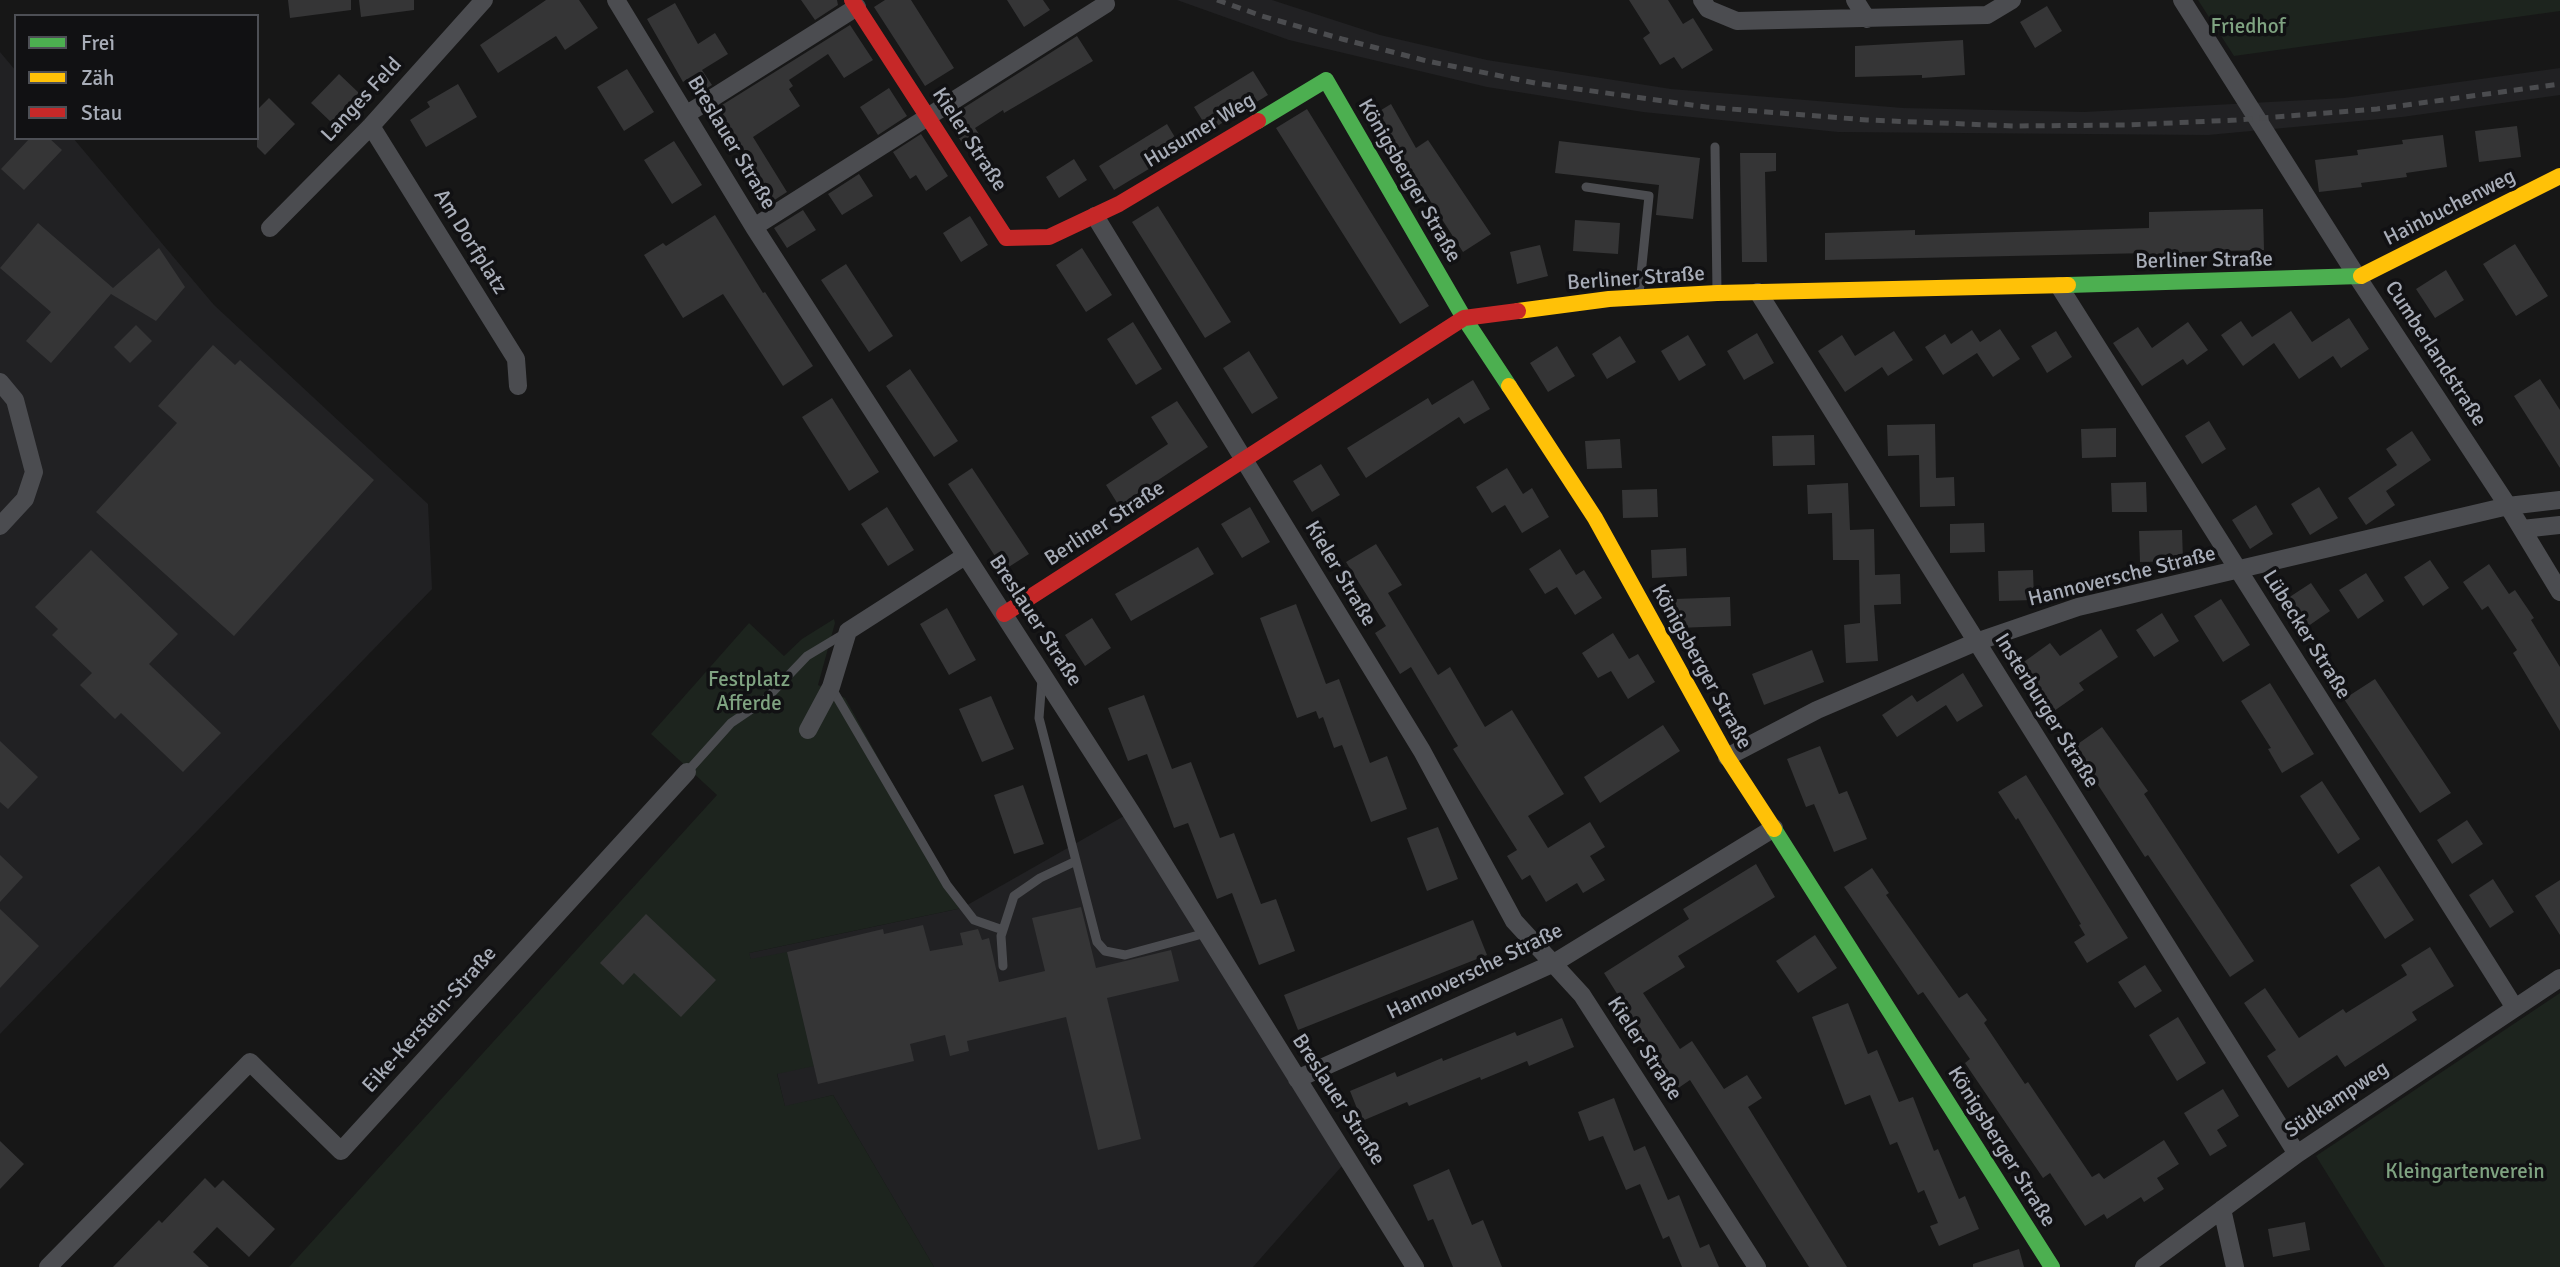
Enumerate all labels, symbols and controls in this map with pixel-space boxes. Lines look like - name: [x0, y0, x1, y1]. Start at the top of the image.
- legend: [14, 14, 259, 140]
- park label: Friedhof: [2210, 14, 2286, 40]
- text: Frei: [81, 30, 115, 56]
- street label: Langes Feld: [317, 53, 407, 147]
- text: Zäh: [81, 65, 115, 91]
- street label: Breslauer Straße: [681, 72, 781, 214]
- street label: Kieler Straße: [926, 83, 1012, 197]
- street label: Husumer Weg: [1140, 88, 1260, 174]
- street label: Königsberger Straße: [1352, 95, 1466, 267]
- text: Stau: [81, 100, 122, 126]
- street label: Hainbuchenweg: [2380, 164, 2520, 252]
- street label: Am Dorfplatz: [428, 185, 512, 299]
- street label: Berliner Straße: [2135, 247, 2273, 275]
- street label: Berliner Straße: [1566, 262, 1706, 296]
- street label: Cumberlandstraße: [2379, 277, 2491, 431]
- street label: Berliner Straße: [1040, 476, 1170, 572]
- street label: Kieler Straße: [1299, 517, 1381, 631]
- street label: Hannoversche Straße: [2026, 541, 2218, 613]
- street label: Breslauer Straße: [983, 551, 1087, 691]
- street label: Lübecker Straße: [2256, 566, 2356, 704]
- street label: Königsberger Straße: [1645, 580, 1757, 754]
- street label: Insterburger Straße: [1988, 629, 2104, 793]
- park label: Festplatz Afferde: [708, 667, 790, 717]
- street label: Hannoversche Straße: [1383, 918, 1567, 1026]
- street label: Eike-Kerstein-Straße: [358, 942, 502, 1098]
- street label: Kieler Straße: [1601, 992, 1687, 1106]
- street label: Breslauer Straße: [1286, 1030, 1390, 1170]
- street label: Südkampweg: [2280, 1056, 2394, 1144]
- street label: Königsberger Straße: [1941, 1062, 2061, 1232]
- park label: Kleingartenverein: [2385, 1159, 2545, 1185]

